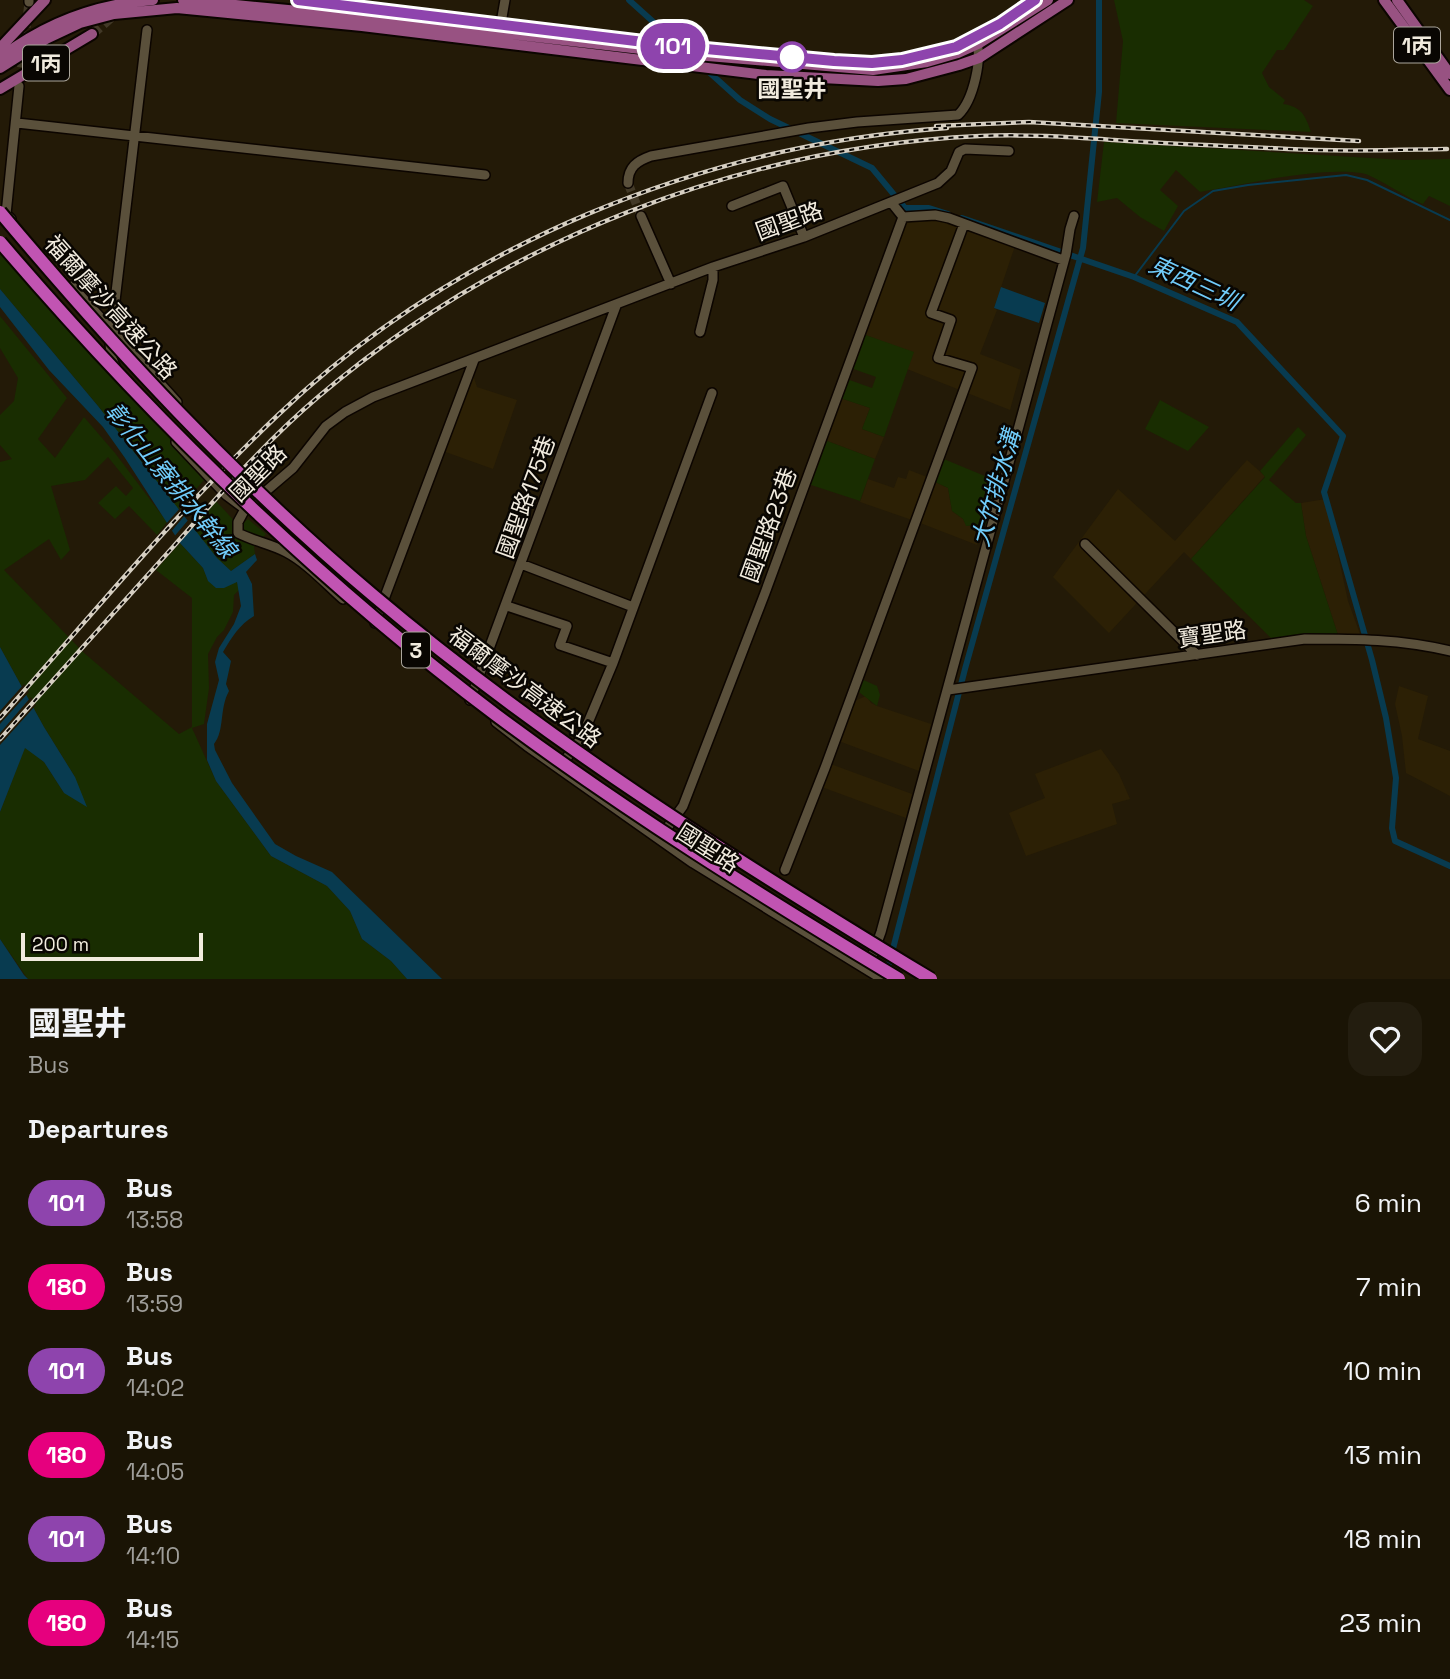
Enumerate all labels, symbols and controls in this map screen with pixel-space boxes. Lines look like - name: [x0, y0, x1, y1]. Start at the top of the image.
- line badge: 101: [633, 23, 713, 69]
- road number: 1丙: [1394, 28, 1440, 62]
- text: 101: [654, 30, 692, 61]
- marker: 國聖井: [777, 42, 807, 72]
- road number: 1丙: [23, 46, 69, 80]
- place label: 國聖井: [758, 74, 827, 104]
- street label: 國聖路: [751, 195, 827, 247]
- street label: 福爾摩沙高速公路: [38, 229, 184, 385]
- water label: 東西三圳: [1144, 249, 1247, 319]
- water label: 彰化山寮排水幹線: [99, 396, 245, 567]
- water label: 大竹排水溝: [965, 423, 1028, 550]
- street label: 國聖路175巷: [490, 432, 562, 562]
- street label: 國聖路: [223, 438, 293, 508]
- street label: 國聖路23巷: [734, 464, 804, 586]
- street label: 寶聖路: [1176, 614, 1248, 654]
- street label: 福爾摩沙高速公路: [442, 620, 608, 754]
- road number: 3: [402, 632, 430, 668]
- street label: 國聖路: [671, 817, 745, 879]
- scale bar: [21, 930, 203, 962]
- text: 200 m: [32, 932, 89, 957]
- button: heart: [1348, 1002, 1422, 1076]
- text: 國聖井: [28, 1003, 127, 1045]
- text: Bus: [28, 1050, 69, 1080]
- text: Departures: [28, 1112, 169, 1146]
- text: Bus: [126, 1171, 173, 1205]
- text: 6 min: [1355, 1186, 1422, 1220]
- text: 101: [48, 1187, 85, 1218]
- text: 13:58: [126, 1205, 183, 1235]
- text: Bus: [126, 1255, 173, 1289]
- text: 7 min: [1356, 1270, 1422, 1304]
- text: 180: [46, 1271, 87, 1302]
- text: 13:59: [126, 1289, 183, 1319]
- text: Bus: [126, 1339, 173, 1373]
- text: 10 min: [1343, 1354, 1422, 1388]
- text: 101: [48, 1355, 85, 1386]
- text: 14:02: [126, 1373, 184, 1403]
- text: Bus: [126, 1423, 173, 1457]
- text: 13 min: [1344, 1438, 1422, 1472]
- text: 180: [46, 1439, 87, 1470]
- text: 14:05: [126, 1457, 184, 1487]
- text: Bus: [126, 1507, 173, 1541]
- text: 18 min: [1344, 1522, 1422, 1556]
- text: 101: [48, 1523, 85, 1554]
- text: 14:10: [126, 1541, 180, 1571]
- text: Bus: [126, 1591, 173, 1625]
- text: 23 min: [1339, 1606, 1422, 1640]
- text: 180: [46, 1607, 87, 1638]
- text: 14:15: [126, 1625, 179, 1655]

